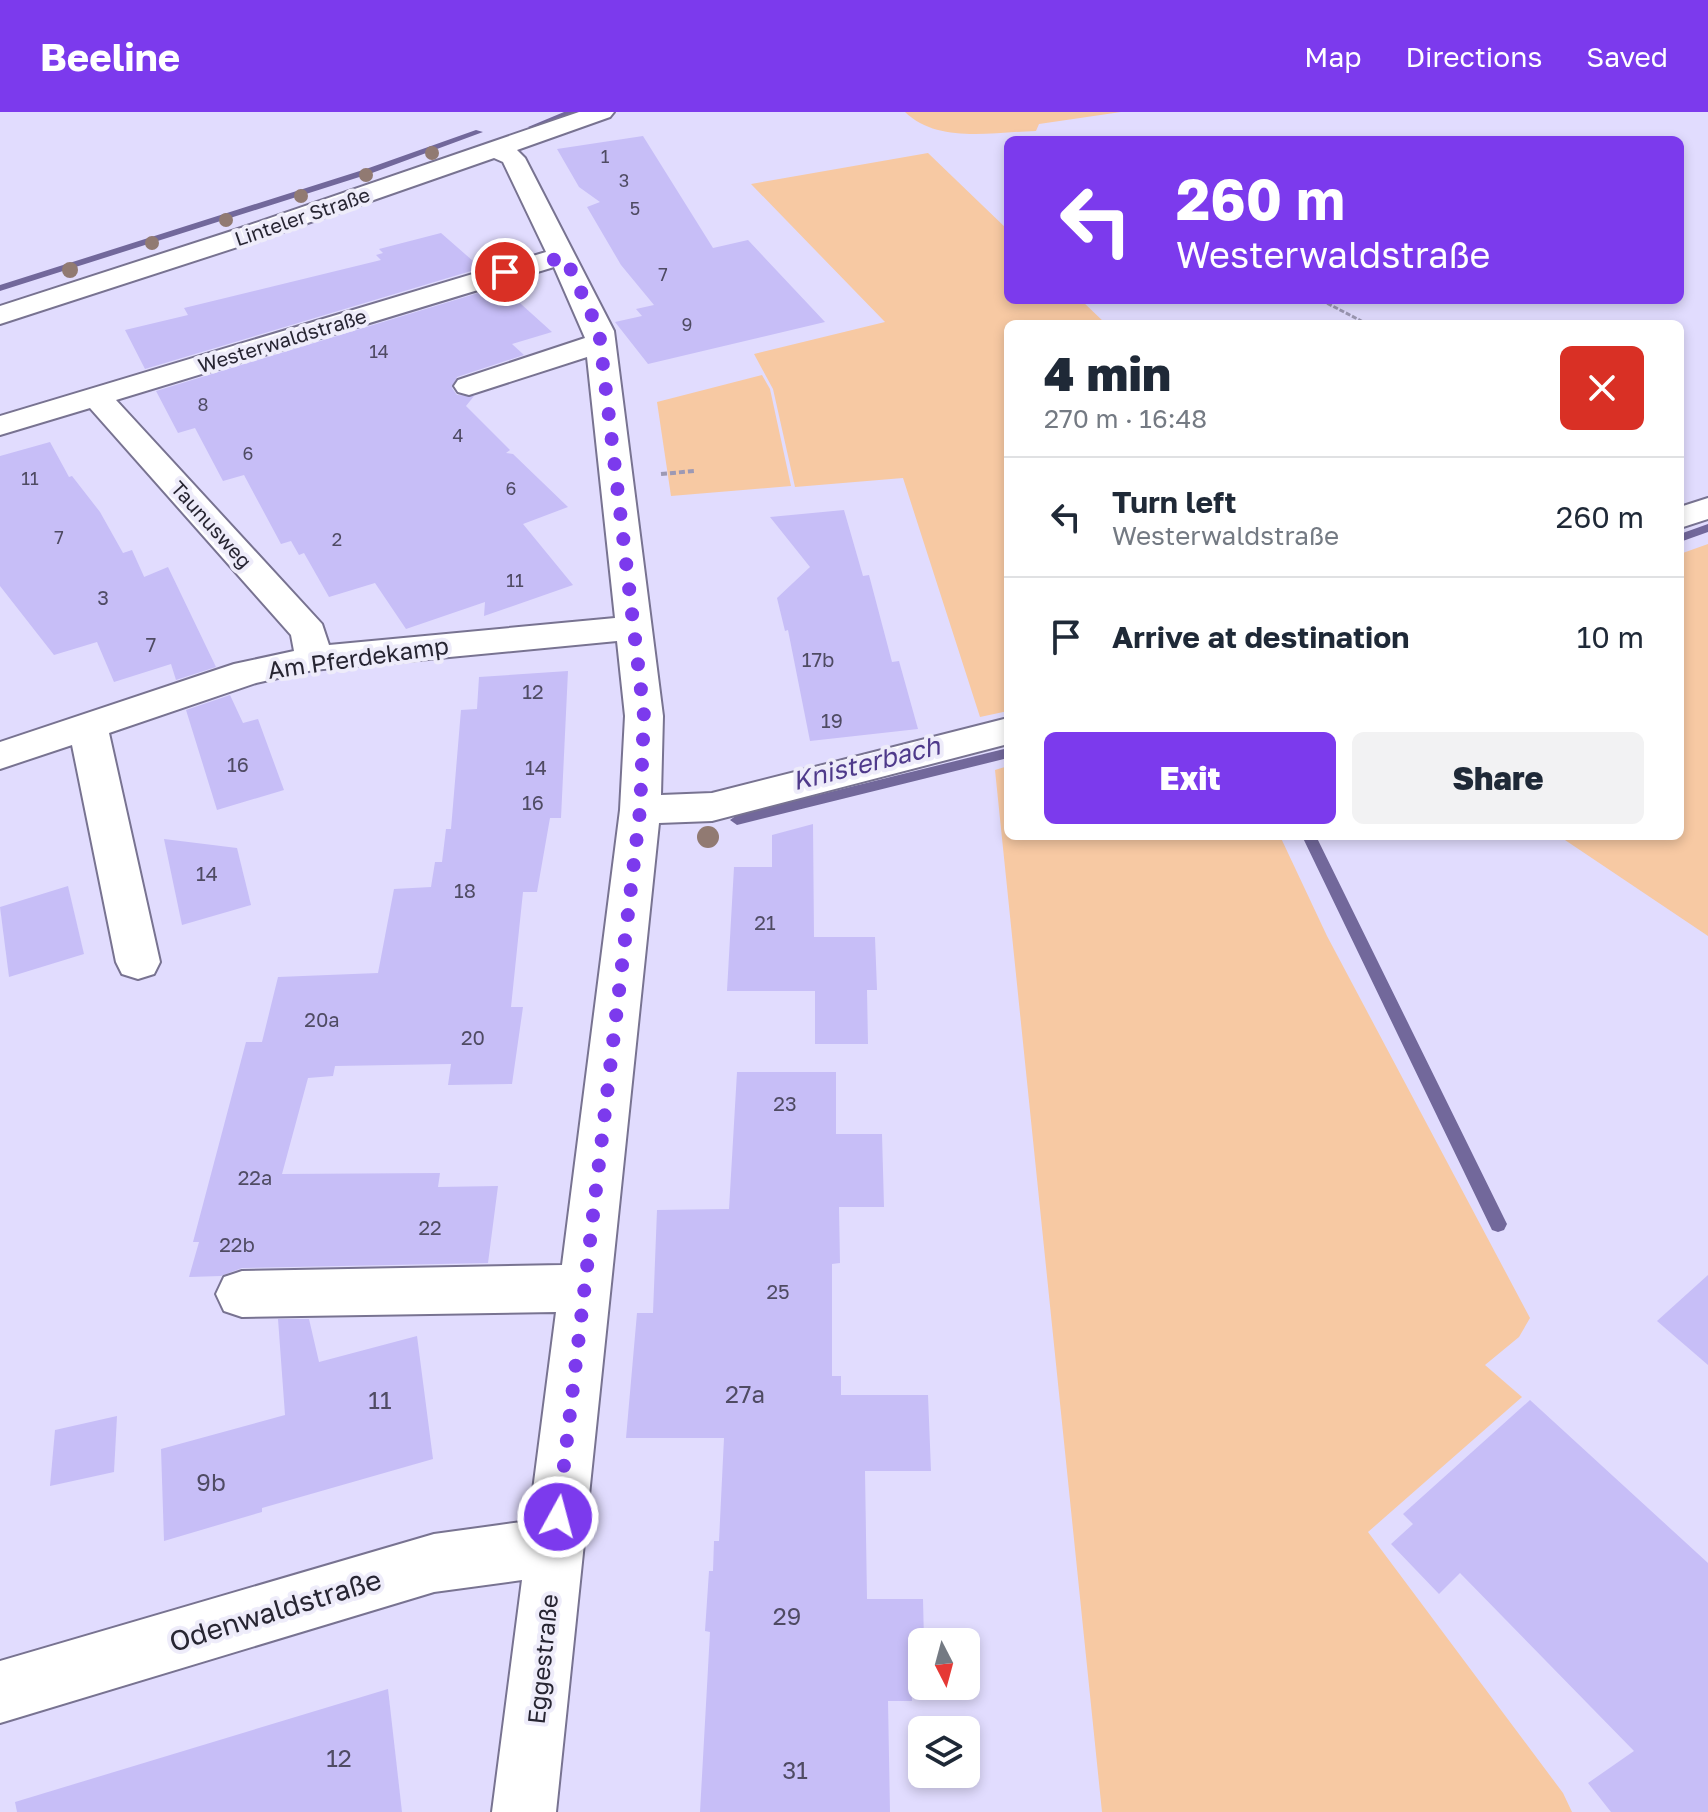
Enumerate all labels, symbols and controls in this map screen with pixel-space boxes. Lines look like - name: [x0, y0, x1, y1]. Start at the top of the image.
- text: Beeline: [40, 34, 180, 79]
- text: Map: [1304, 40, 1361, 73]
- text: Directions: [1405, 40, 1542, 73]
- text: Saved: [1586, 40, 1668, 73]
- house number: 1: [601, 145, 610, 167]
- text: 260 m: [1176, 165, 1345, 232]
- icon: left: [1044, 168, 1148, 272]
- house number: 3: [619, 169, 629, 191]
- street label: Linteler Straße: [231, 182, 373, 250]
- house number: 5: [630, 197, 640, 219]
- text: Westerwaldstraße: [1176, 233, 1490, 276]
- pin: [471, 238, 539, 306]
- icon: arrive: [483, 250, 527, 294]
- house number: 7: [658, 263, 668, 285]
- street label: Westerwaldstraße: [195, 303, 369, 377]
- house number: 9: [682, 313, 692, 335]
- house number: 14: [369, 340, 389, 362]
- text: 4 min: [1044, 344, 1171, 402]
- button: close: [1560, 346, 1644, 430]
- house number: 8: [198, 393, 208, 415]
- text: 270 m · 16:48: [1044, 403, 1207, 434]
- house number: 4: [453, 424, 464, 446]
- house number: 6: [243, 442, 253, 464]
- house number: 11: [21, 467, 39, 489]
- street label: Taunusweg: [167, 476, 257, 572]
- house number: 6: [506, 477, 516, 499]
- text: Turn left: [1112, 484, 1237, 520]
- icon: left: [1044, 495, 1088, 539]
- text: 260 m: [1556, 499, 1644, 535]
- text: Westerwaldstraße: [1112, 520, 1339, 551]
- house number: 7: [54, 526, 64, 548]
- house number: 2: [332, 528, 342, 550]
- house number: 11: [506, 569, 524, 591]
- house number: 3: [97, 585, 109, 609]
- icon: arrive: [1044, 615, 1088, 659]
- text: Arrive at destination: [1112, 619, 1409, 655]
- text: 10 m: [1577, 619, 1644, 655]
- street label: Am Pferdekamp: [266, 630, 450, 684]
- house number: 7: [146, 632, 156, 656]
- house number: 17b: [802, 647, 834, 671]
- house number: 12: [522, 679, 544, 703]
- house number: 19: [821, 708, 843, 732]
- water label: Knisterbach: [789, 729, 944, 796]
- button: Exit: [1044, 732, 1336, 824]
- button: Share: [1352, 732, 1644, 824]
- house number: 16: [227, 752, 249, 776]
- house number: 14: [525, 755, 547, 779]
- house number: 16: [522, 790, 544, 814]
- house number: 14: [196, 861, 218, 885]
- house number: 18: [454, 878, 476, 902]
- house number: 21: [754, 910, 776, 934]
- house number: 20a: [304, 1007, 340, 1031]
- house number: 20: [461, 1025, 485, 1049]
- house number: 23: [773, 1091, 797, 1115]
- house number: 22a: [238, 1165, 272, 1189]
- house number: 22: [418, 1215, 442, 1239]
- house number: 22b: [219, 1232, 255, 1256]
- house number: 25: [766, 1279, 790, 1303]
- house number: 27a: [725, 1379, 765, 1408]
- house number: 11: [368, 1385, 392, 1414]
- house number: 9b: [196, 1467, 226, 1496]
- position arrow: [516, 1475, 600, 1559]
- street label: Odenwaldstraße: [165, 1562, 385, 1658]
- street label: Eggestraße: [521, 1592, 563, 1726]
- house number: 29: [773, 1601, 801, 1630]
- north arrow: [908, 1628, 980, 1700]
- map controls: [908, 1628, 980, 1788]
- button: layers: [908, 1716, 980, 1788]
- house number: 12: [326, 1743, 352, 1772]
- house number: 31: [782, 1755, 808, 1784]

